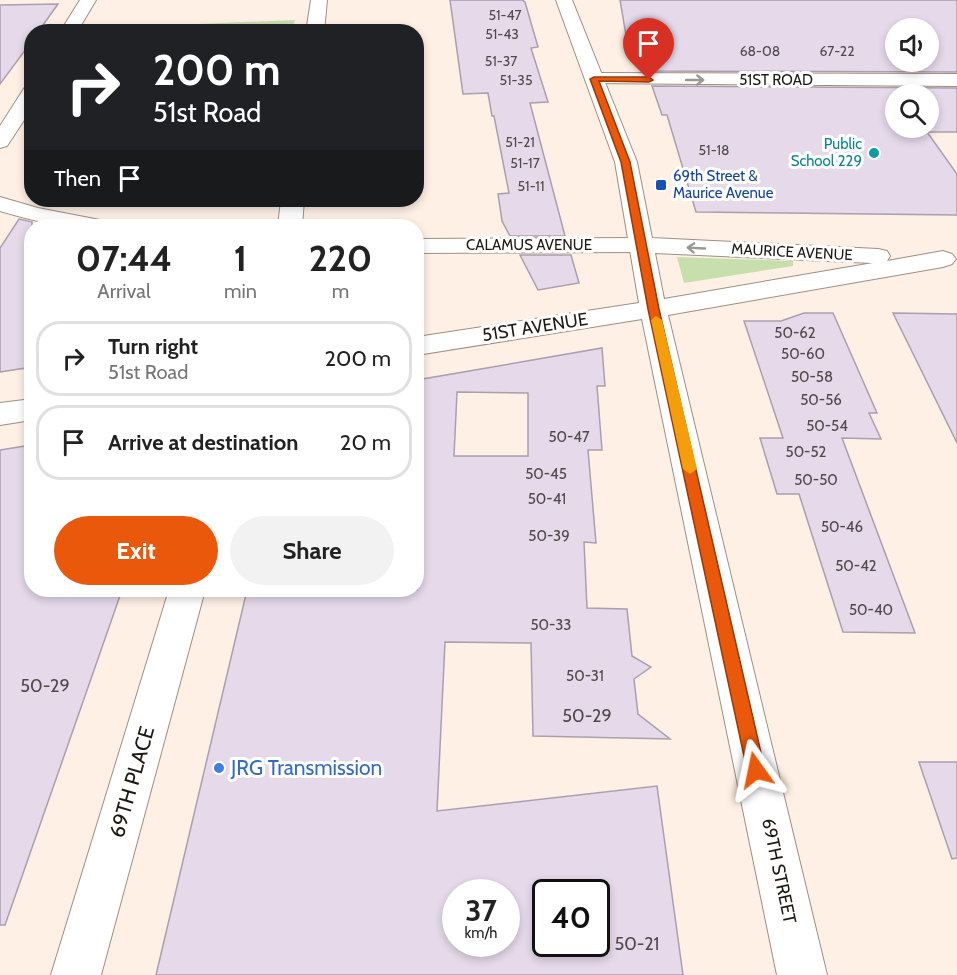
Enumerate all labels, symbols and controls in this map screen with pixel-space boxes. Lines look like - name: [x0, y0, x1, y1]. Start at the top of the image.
- house number: 51-47: [488, 6, 522, 24]
- pin: [623, 18, 674, 80]
- map controls: [885, 18, 939, 138]
- button: sound: [885, 18, 939, 72]
- house number: 51-43: [485, 25, 519, 43]
- icon: arrive: [632, 27, 665, 60]
- house number: 68-08: [740, 42, 780, 60]
- house number: 67-22: [819, 42, 855, 60]
- text: 200 m: [153, 44, 280, 96]
- icon: right: [54, 48, 132, 126]
- house number: 51-37: [485, 52, 517, 70]
- house number: 51-35: [499, 71, 533, 89]
- street label: 51ST ROAD: [739, 71, 813, 89]
- one-way arrow: [684, 74, 704, 86]
- button: search: [885, 84, 939, 138]
- text: 51st Road: [153, 96, 261, 129]
- house number: 51-21: [505, 133, 535, 151]
- place label: Public School 229: [791, 135, 862, 170]
- house number: 51-18: [699, 141, 729, 159]
- marker: Public School 229: [867, 146, 881, 160]
- house number: 51-17: [510, 154, 540, 172]
- icon: arrive: [113, 162, 146, 195]
- text: Then: [54, 165, 101, 192]
- place label: 69th Street & Maurice Avenue: [673, 167, 774, 202]
- house number: 51-11: [518, 177, 545, 195]
- marker: 69th Street & Maurice Avenue: [654, 178, 668, 192]
- text: 07:44: [76, 236, 172, 280]
- text: 1: [234, 236, 247, 280]
- text: 220: [309, 236, 372, 280]
- street label: CALAMUS AVENUE: [466, 236, 592, 254]
- street label: MAURICE AVENUE: [731, 240, 853, 264]
- one-way arrow: [686, 242, 706, 253]
- text: Arrival: [97, 279, 151, 303]
- text: min: [224, 279, 257, 303]
- text: m: [332, 279, 349, 303]
- street label: 51ST AVENUE: [481, 308, 589, 346]
- house number: 50-62: [774, 324, 816, 342]
- text: Turn right: [108, 333, 198, 360]
- icon: right: [57, 342, 90, 375]
- text: 200 m: [325, 345, 391, 372]
- house number: 50-60: [781, 345, 825, 363]
- text: 51st Road: [108, 360, 188, 384]
- house number: 50-58: [791, 368, 833, 386]
- house number: 50-56: [800, 391, 842, 409]
- house number: 50-54: [806, 417, 848, 435]
- icon: arrive: [57, 426, 90, 459]
- house number: 50-47: [548, 428, 590, 446]
- text: Arrive at destination: [108, 429, 298, 456]
- text: 20 m: [340, 429, 391, 456]
- house number: 50-52: [786, 443, 827, 461]
- house number: 50-45: [525, 465, 567, 483]
- house number: 50-50: [794, 471, 838, 489]
- house number: 50-41: [528, 490, 566, 508]
- button: Exit: [54, 516, 218, 585]
- button: Share: [230, 516, 394, 585]
- house number: 50-46: [821, 518, 863, 536]
- house number: 50-39: [528, 527, 570, 545]
- house number: 50-42: [835, 557, 877, 575]
- house number: 50-40: [849, 601, 893, 619]
- house number: 50-33: [531, 616, 571, 634]
- house number: 50-31: [566, 667, 604, 685]
- house number: 50-29: [20, 675, 70, 697]
- house number: 50-29: [562, 705, 612, 727]
- street label: 69TH PLACE: [104, 723, 159, 840]
- position arrow: [724, 738, 788, 802]
- place label: JRG Transmission: [230, 755, 382, 780]
- marker: JRG Transmission: [212, 761, 226, 775]
- street label: 69TH STREET: [757, 816, 801, 926]
- speed limit sign: 40: [532, 879, 610, 957]
- text: 37: [465, 892, 497, 929]
- text: km/h: [465, 924, 497, 942]
- house number: 50-21: [615, 933, 659, 955]

